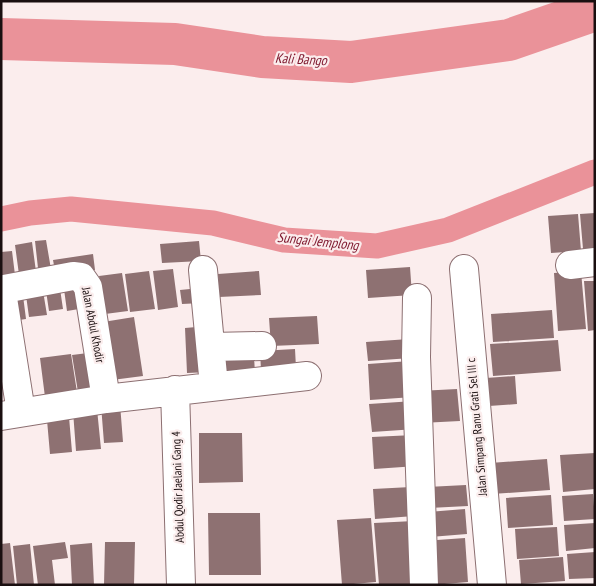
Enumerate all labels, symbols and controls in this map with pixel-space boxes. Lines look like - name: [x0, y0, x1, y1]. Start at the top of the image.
- water label: Kali Bango: [275, 49, 328, 69]
- water label: Sungai Jemplong: [276, 228, 361, 254]
- street label: Jalan Abdul Khodir: [79, 285, 108, 365]
- street label: Jalan Simpang Ranu Grati Sel III c: [463, 357, 490, 498]
- street label: Abdul Qodir Jaelani Gang 4: [168, 430, 187, 543]

